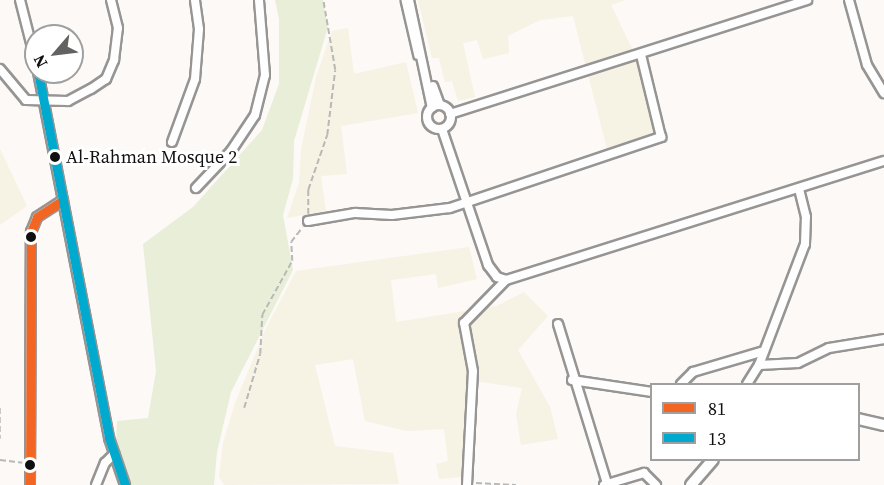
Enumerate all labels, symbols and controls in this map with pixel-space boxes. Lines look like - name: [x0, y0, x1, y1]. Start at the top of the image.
- north arrow: [24, 24, 84, 84]
- text: N: [27, 51, 52, 72]
- place label: Al-Rahman Mosque 2: [66, 146, 237, 168]
- marker: Al-Rahman Mosque 2: [49, 151, 61, 163]
- unlabelled marker: [25, 231, 37, 243]
- legend: [650, 383, 860, 461]
- text: 81: [708, 396, 726, 421]
- text: 13: [708, 426, 726, 451]
- unlabelled marker: [24, 459, 36, 471]

